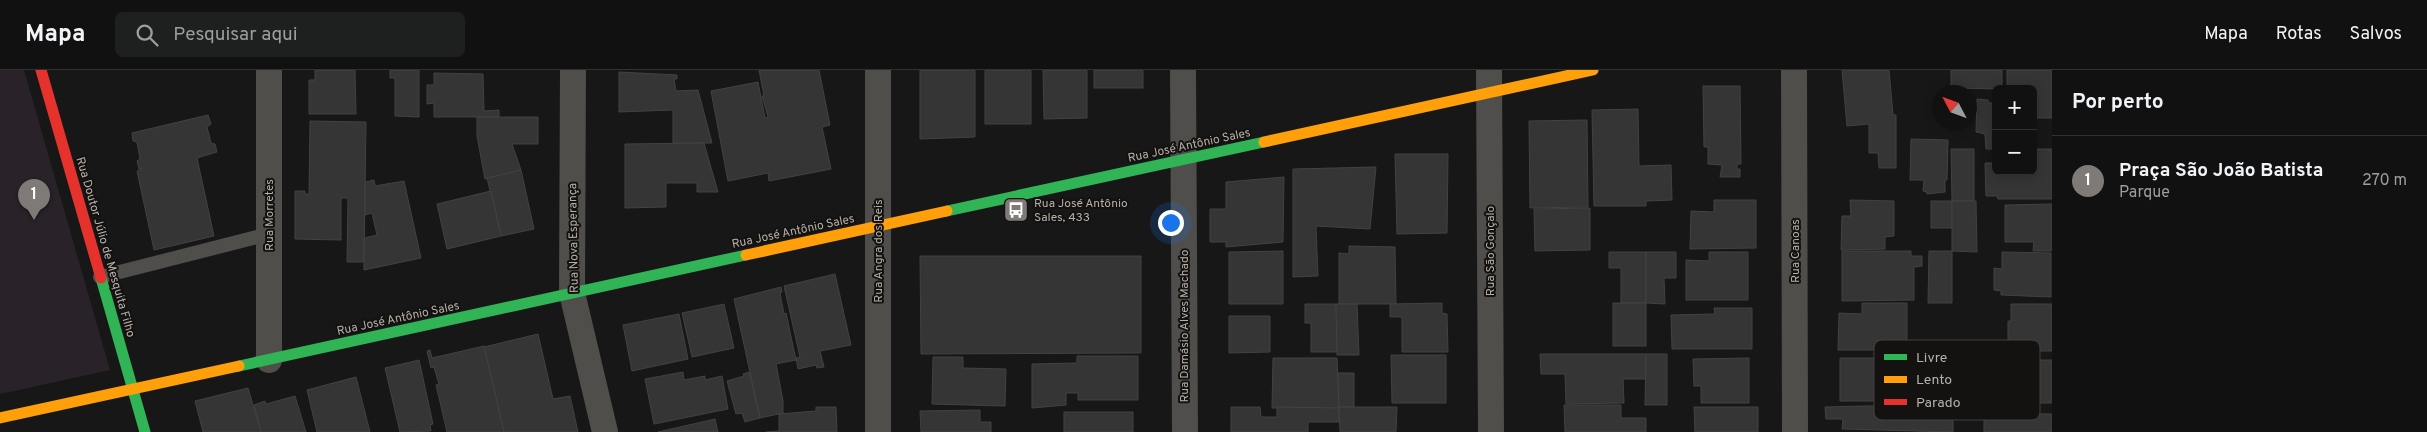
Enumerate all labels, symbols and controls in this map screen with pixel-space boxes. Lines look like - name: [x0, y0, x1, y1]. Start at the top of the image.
- search box: [115, 12, 465, 57]
- text: Mapa: [25, 20, 85, 50]
- icon: search: [133, 21, 161, 49]
- text: Pesquisar aqui: [173, 23, 298, 47]
- text: Mapa: [2204, 23, 2248, 46]
- text: Rotas: [2276, 23, 2322, 46]
- text: Salvos: [2350, 23, 2402, 46]
- north arrow: [1932, 85, 1977, 130]
- map controls: [1992, 85, 2037, 175]
- button: +: [1992, 85, 2037, 130]
- text: Por perto: [2072, 89, 2164, 116]
- street label: Rua José Antônio Sales: [1126, 125, 1252, 167]
- button: −: [1992, 130, 2037, 175]
- street label: Rua Doutor Júlio de Mesquita Filho: [72, 155, 139, 340]
- text: Praça São João Batista: [2119, 159, 2323, 183]
- text: 1: [2085, 171, 2091, 191]
- text: 270 m: [2362, 171, 2407, 191]
- pin: 1: [18, 179, 50, 220]
- street label: Rua Morretes: [262, 179, 278, 251]
- street label: Rua Nova Esperança: [565, 183, 583, 293]
- text: Parque: [2119, 183, 2170, 203]
- place label: Rua José Antônio Sales, 433: [1034, 196, 1128, 226]
- bus stop icon: Rua José Antônio Sales, 433: [1003, 197, 1029, 223]
- street label: Rua Angra dos Reis: [871, 199, 887, 303]
- street label: Rua São Gonçalo: [1483, 205, 1499, 296]
- your location: [1158, 210, 1184, 236]
- street label: Rua José Antônio Sales: [730, 211, 856, 253]
- street label: Rua Canoas: [1788, 219, 1804, 283]
- street label: Rua Damásio Alves Machado: [1177, 249, 1193, 403]
- street label: Rua José Antônio Sales: [335, 298, 461, 340]
- legend: [1874, 340, 2040, 420]
- text: Livre: [1916, 350, 1947, 367]
- text: Lento: [1916, 372, 1952, 389]
- text: Parado: [1916, 395, 1961, 412]

